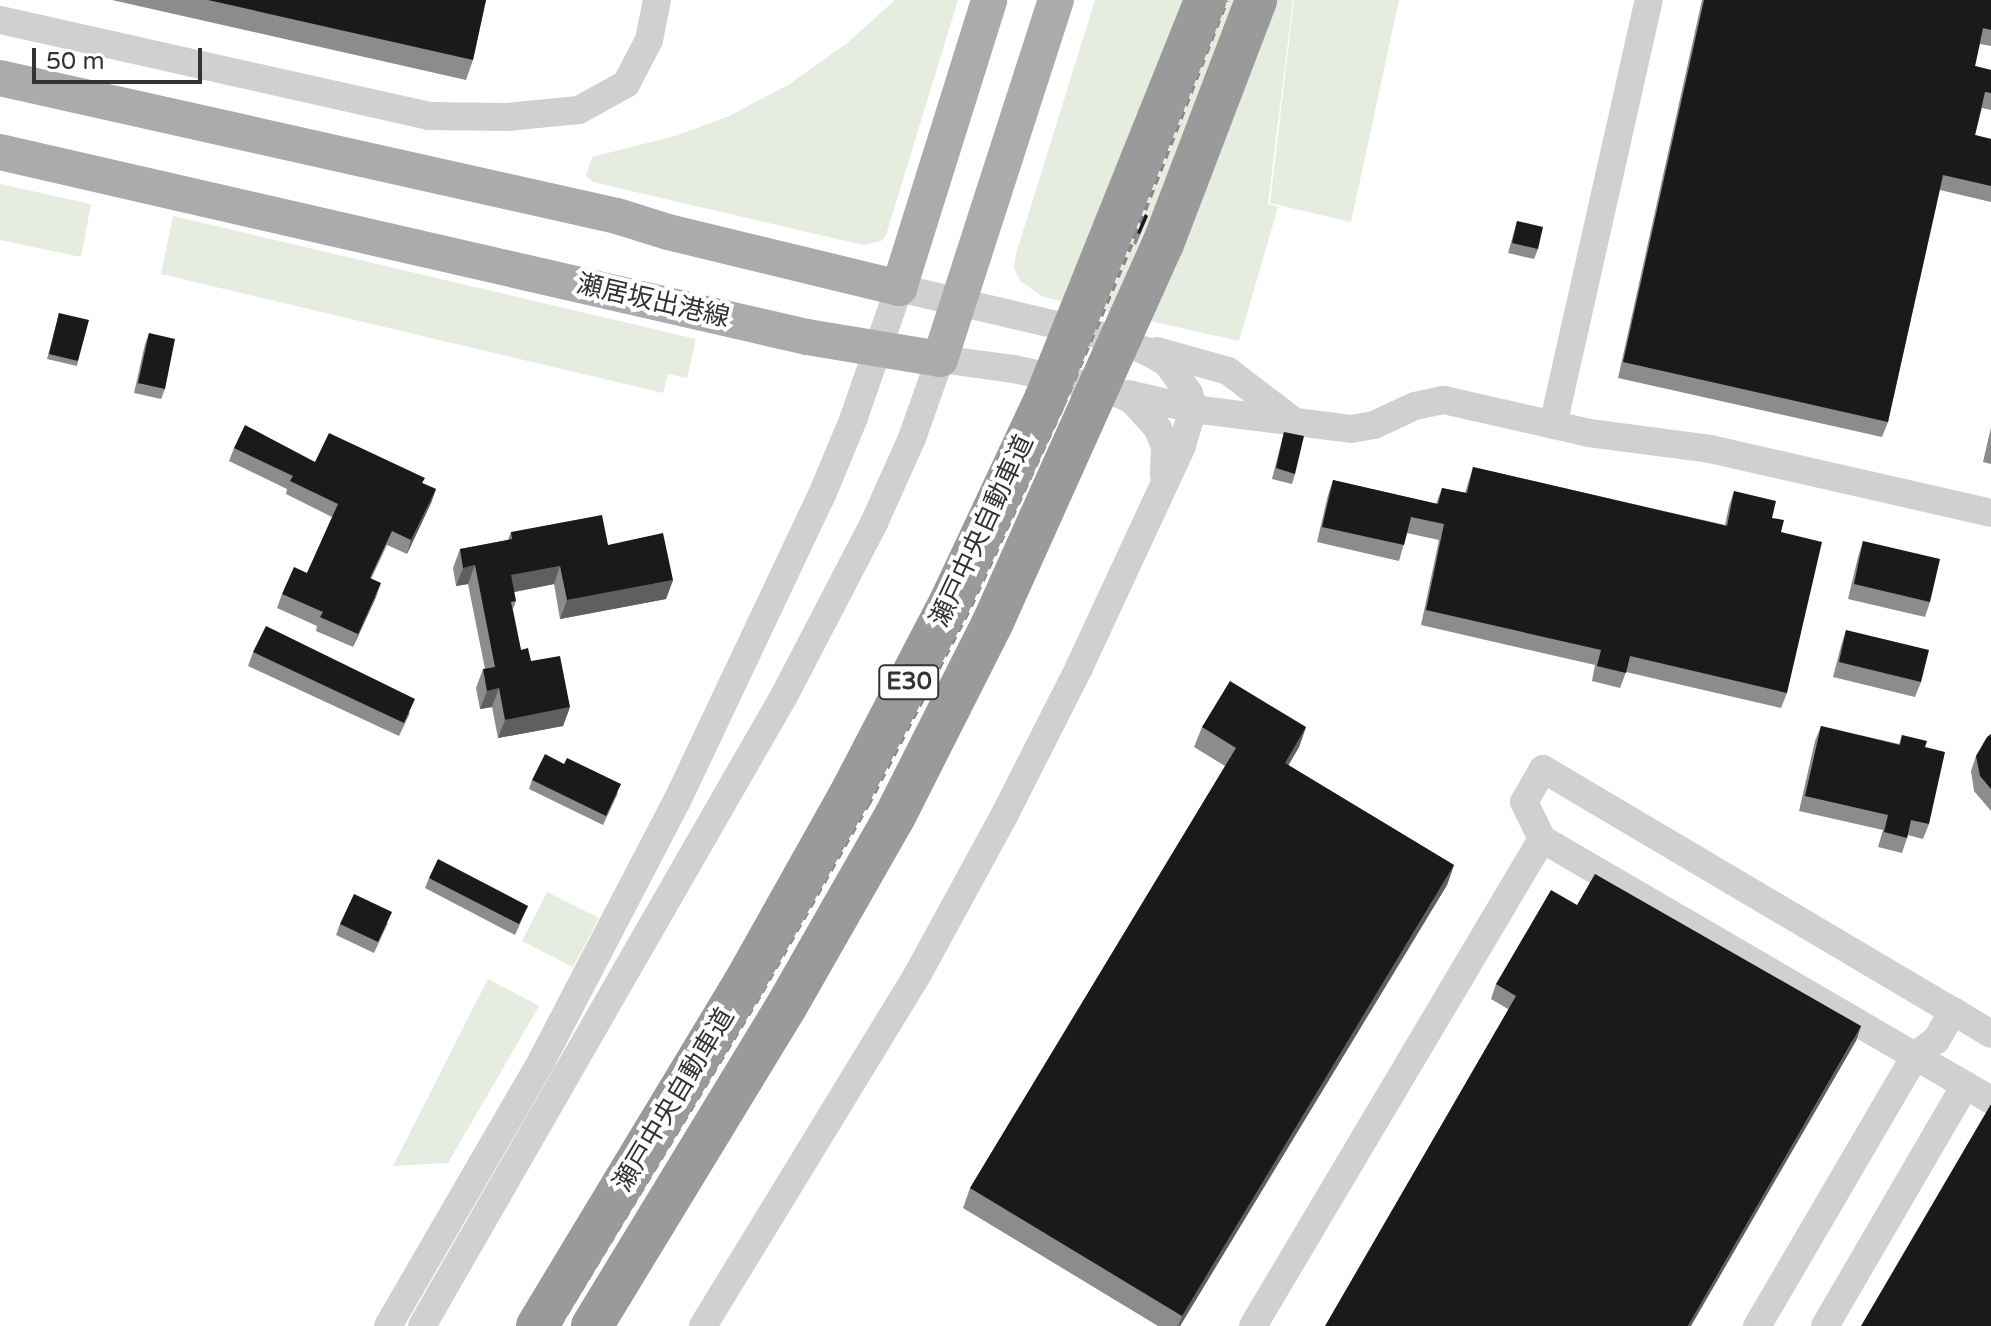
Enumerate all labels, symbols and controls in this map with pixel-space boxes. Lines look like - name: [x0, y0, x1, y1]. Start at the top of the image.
- scale bar: [36, 32, 206, 82]
- text: 50 m: [46, 47, 104, 76]
- street label: 瀬居坂出港線: [573, 268, 733, 334]
- street label: 瀬戸中央自動車道: [924, 430, 1040, 632]
- road number: E30: [877, 662, 941, 702]
- street label: 瀬戸中央自動車道: [607, 1003, 741, 1197]

